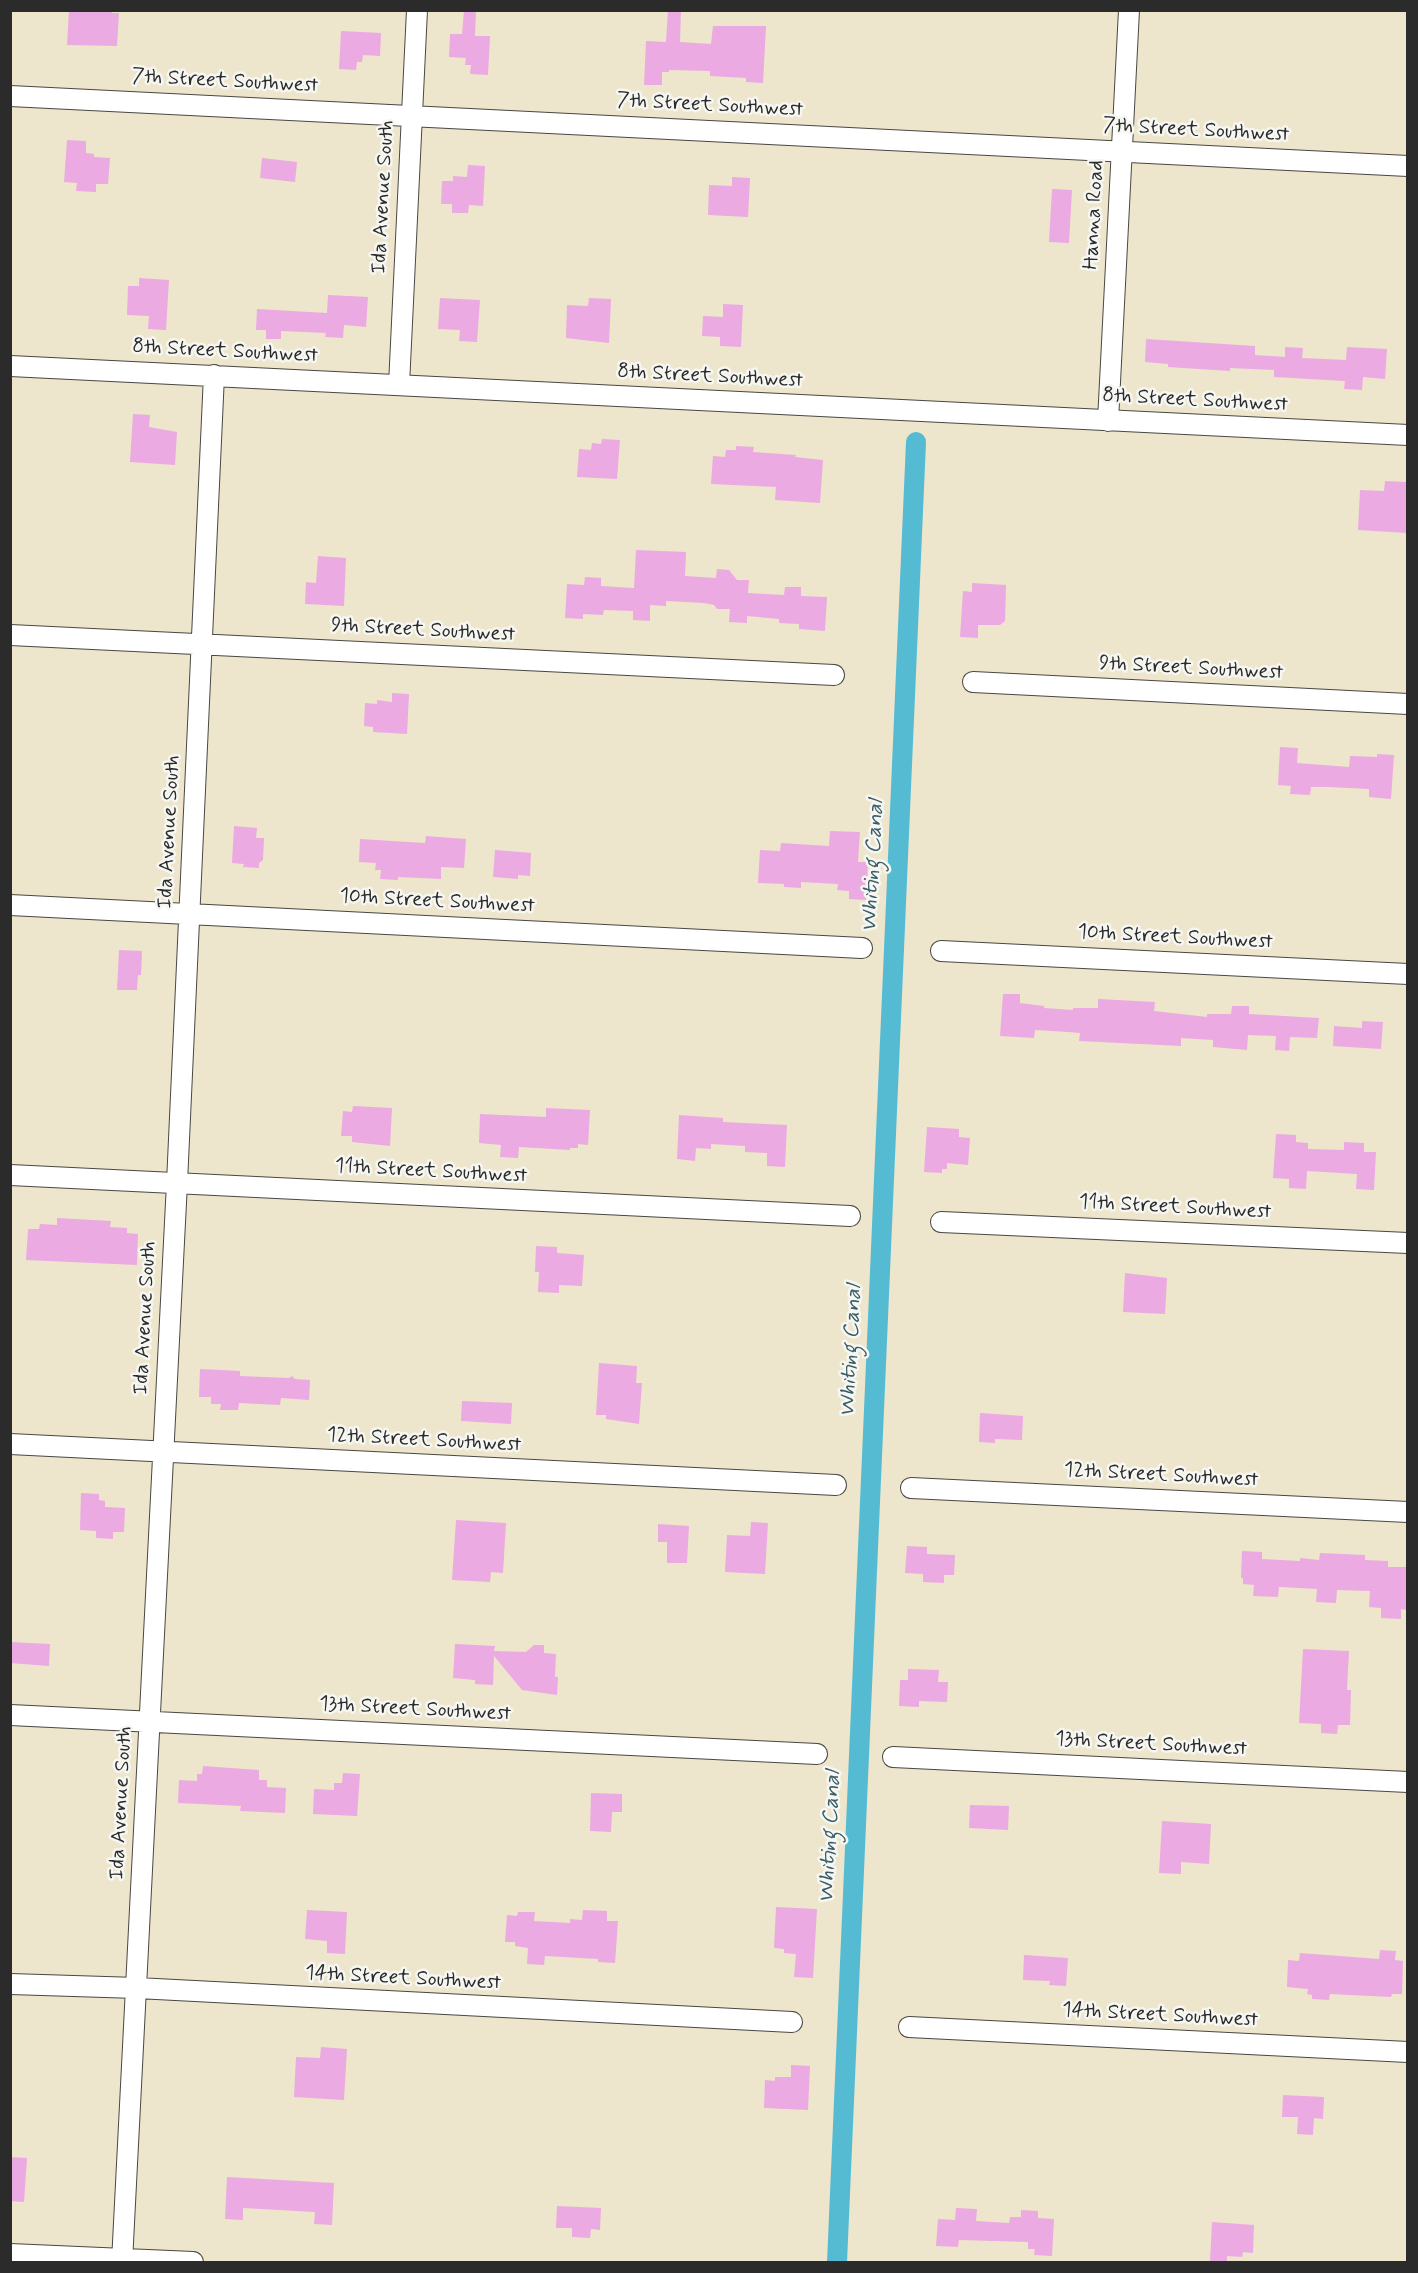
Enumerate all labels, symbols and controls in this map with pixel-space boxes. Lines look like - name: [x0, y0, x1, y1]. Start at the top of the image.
- street label: 7th Street Southwest: [131, 65, 319, 99]
- street label: 7th Street Southwest: [616, 89, 804, 123]
- street label: 7th Street Southwest: [1102, 114, 1290, 148]
- street label: Ida Avenue South: [367, 120, 401, 274]
- street label: Hanna Road: [1080, 160, 1110, 270]
- street label: 8th Street Southwest: [131, 335, 319, 369]
- street label: 8th Street Southwest: [616, 360, 804, 394]
- street label: 8th Street Southwest: [1101, 384, 1289, 418]
- street label: 9th Street Southwest: [330, 614, 516, 648]
- street label: 9th Street Southwest: [1098, 652, 1284, 686]
- street label: Ida Avenue South: [153, 755, 187, 909]
- water label: Whiting Canal: [857, 799, 891, 933]
- street label: 10th Street Southwest: [339, 884, 535, 920]
- street label: 10th Street Southwest: [1077, 920, 1273, 956]
- street label: 11th Street Southwest: [334, 1154, 528, 1190]
- street label: 11th Street Southwest: [1078, 1190, 1272, 1226]
- street label: Ida Avenue South: [129, 1241, 163, 1395]
- water label: Whiting Canal: [835, 1284, 869, 1418]
- street label: 12th Street Southwest: [326, 1423, 522, 1459]
- street label: 12th Street Southwest: [1063, 1458, 1259, 1494]
- street label: 13th Street Southwest: [318, 1692, 512, 1728]
- street label: Ida Avenue South: [105, 1726, 139, 1880]
- street label: 13th Street Southwest: [1054, 1727, 1248, 1763]
- water label: Whiting Canal: [814, 1770, 848, 1904]
- street label: 14th Street Southwest: [304, 1961, 502, 1997]
- street label: 14th Street Southwest: [1061, 1998, 1259, 2034]

